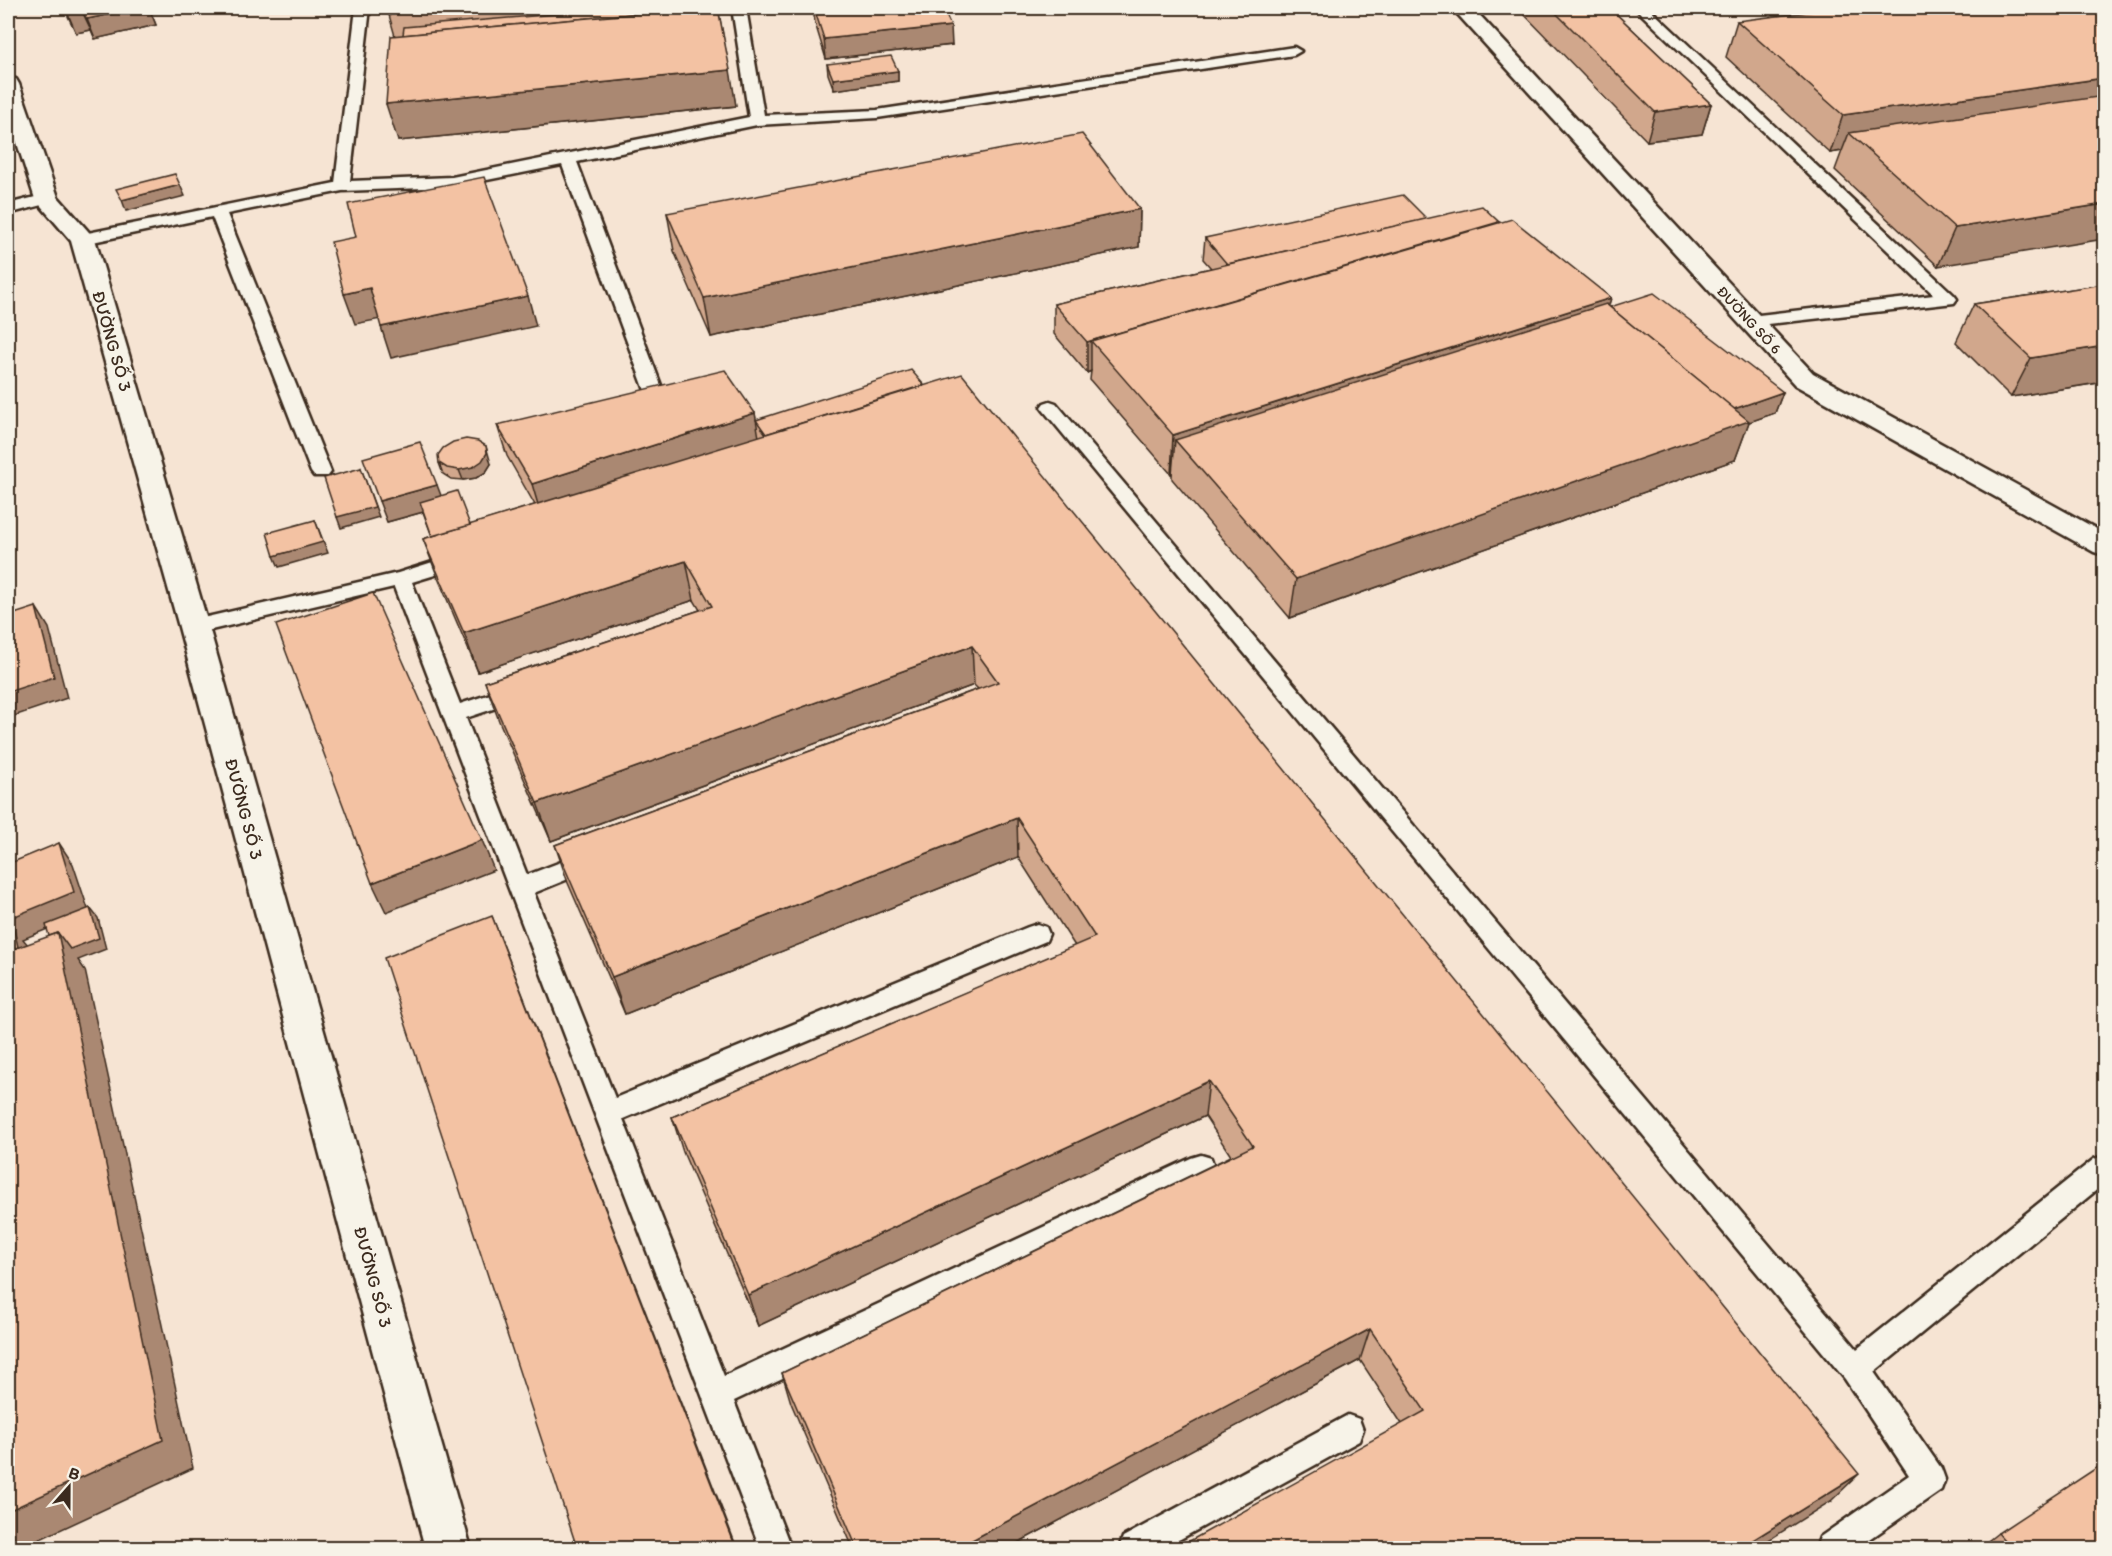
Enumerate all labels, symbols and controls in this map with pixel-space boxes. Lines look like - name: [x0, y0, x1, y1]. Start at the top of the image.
- street label: ĐƯỜNG SỐ 6: [1713, 282, 1786, 358]
- street label: ĐƯỜNG SỐ 3: [87, 288, 137, 394]
- street label: ĐƯỜNG SỐ 3: [220, 756, 268, 862]
- street label: ĐƯỜNG SỐ 3: [349, 1224, 397, 1330]
- north arrow: [39, 1457, 99, 1517]
- text: B: [66, 1463, 83, 1484]

